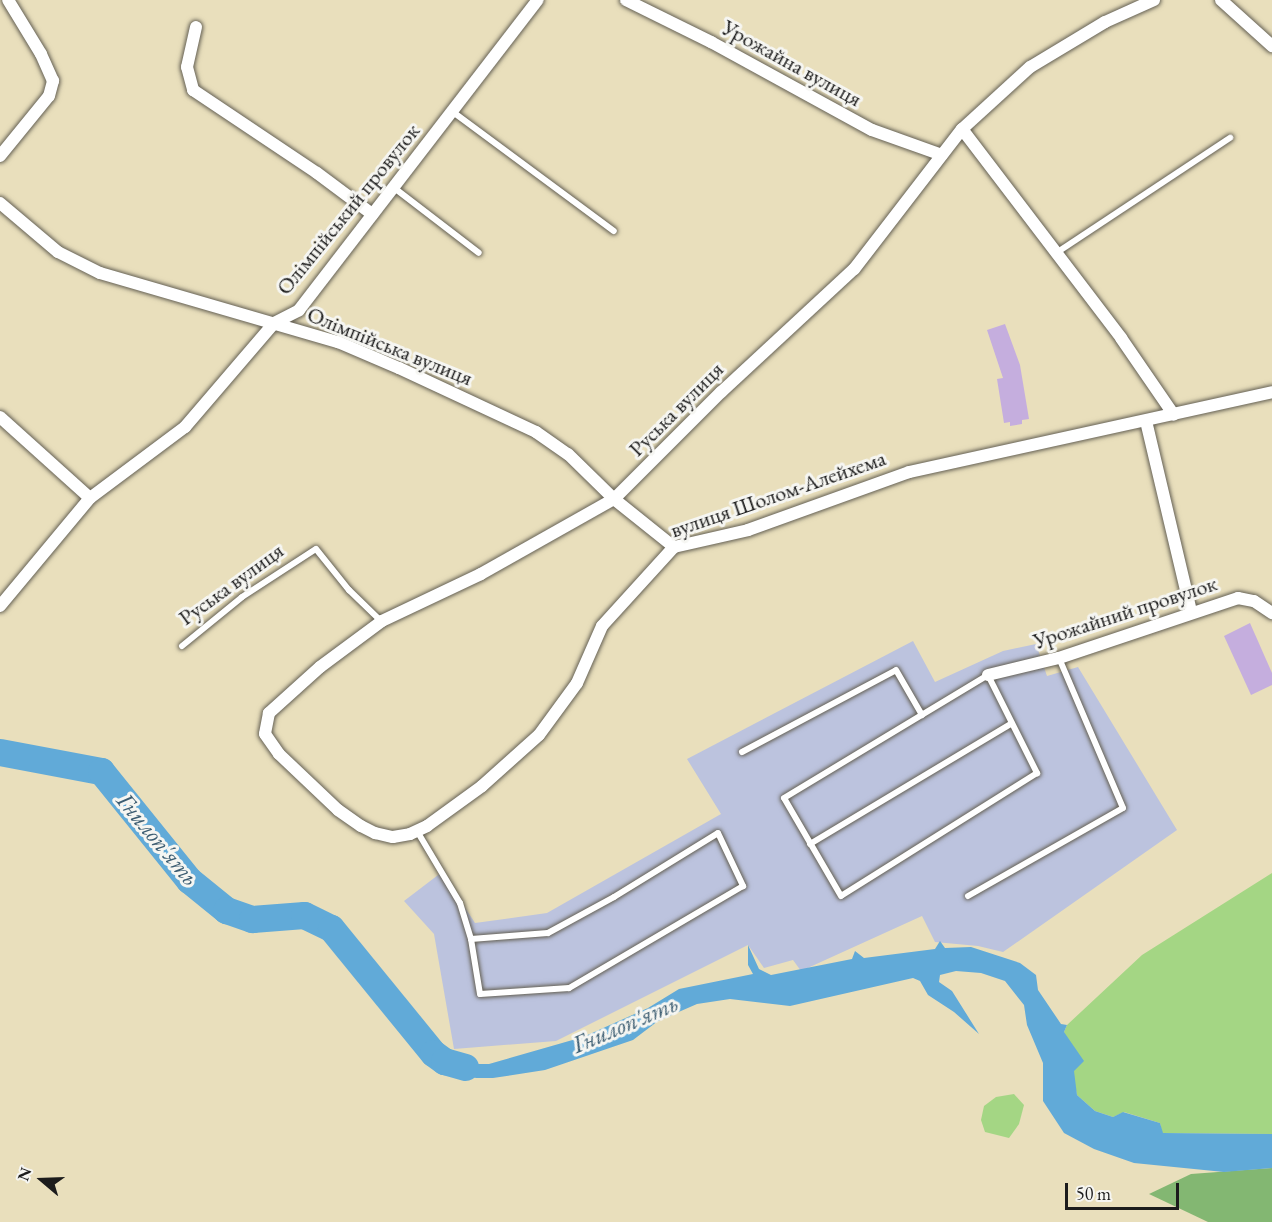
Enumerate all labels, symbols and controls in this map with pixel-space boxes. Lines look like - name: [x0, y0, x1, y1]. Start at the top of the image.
- street label: Урожайна вулиця: [718, 14, 866, 112]
- street label: Олімпійський провулок: [271, 118, 425, 300]
- street label: Олімпійська вулиця: [303, 301, 477, 391]
- street label: Руська вулиця: [623, 356, 729, 462]
- street label: вулиця Шолом-Алейхема: [667, 445, 889, 543]
- street label: Руська вулиця: [173, 537, 289, 631]
- street label: Урожайний провулок: [1030, 570, 1220, 654]
- water label: Гнилоп'ять: [111, 787, 205, 891]
- water label: Гнилоп'ять: [567, 989, 683, 1059]
- north arrow: [12, 1150, 72, 1210]
- text: N: [12, 1164, 37, 1184]
- scale bar: [1068, 1171, 1182, 1209]
- text: 50 m: [1076, 1182, 1111, 1205]

